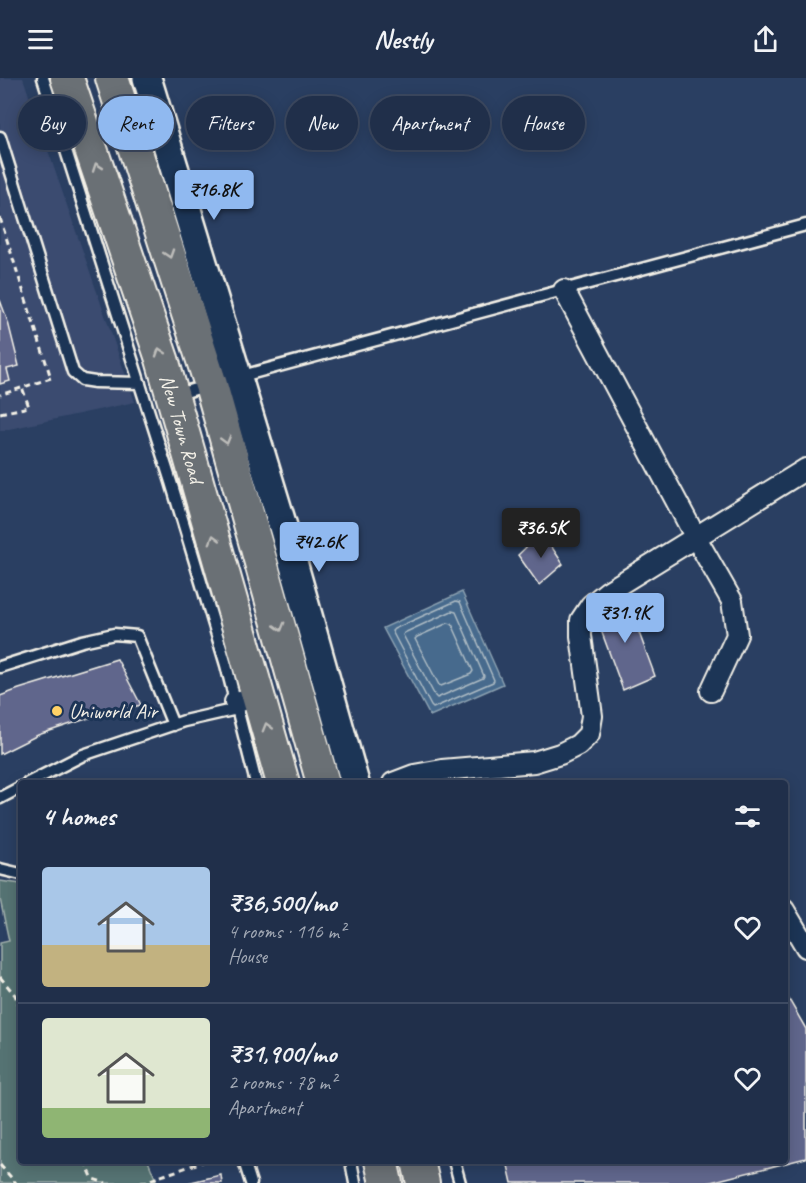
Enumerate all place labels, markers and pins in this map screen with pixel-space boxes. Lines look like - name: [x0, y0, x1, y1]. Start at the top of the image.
- pin: ₹16.8K: [165, 170, 263, 221]
- pin: ₹36.5K: [492, 508, 590, 559]
- pin: ₹42.6K: [270, 522, 368, 573]
- pin: ₹31.9K: [576, 593, 674, 644]
- place label: Uniworld Air: [69, 698, 159, 724]
- marker: Uniworld Air: [50, 704, 64, 718]

